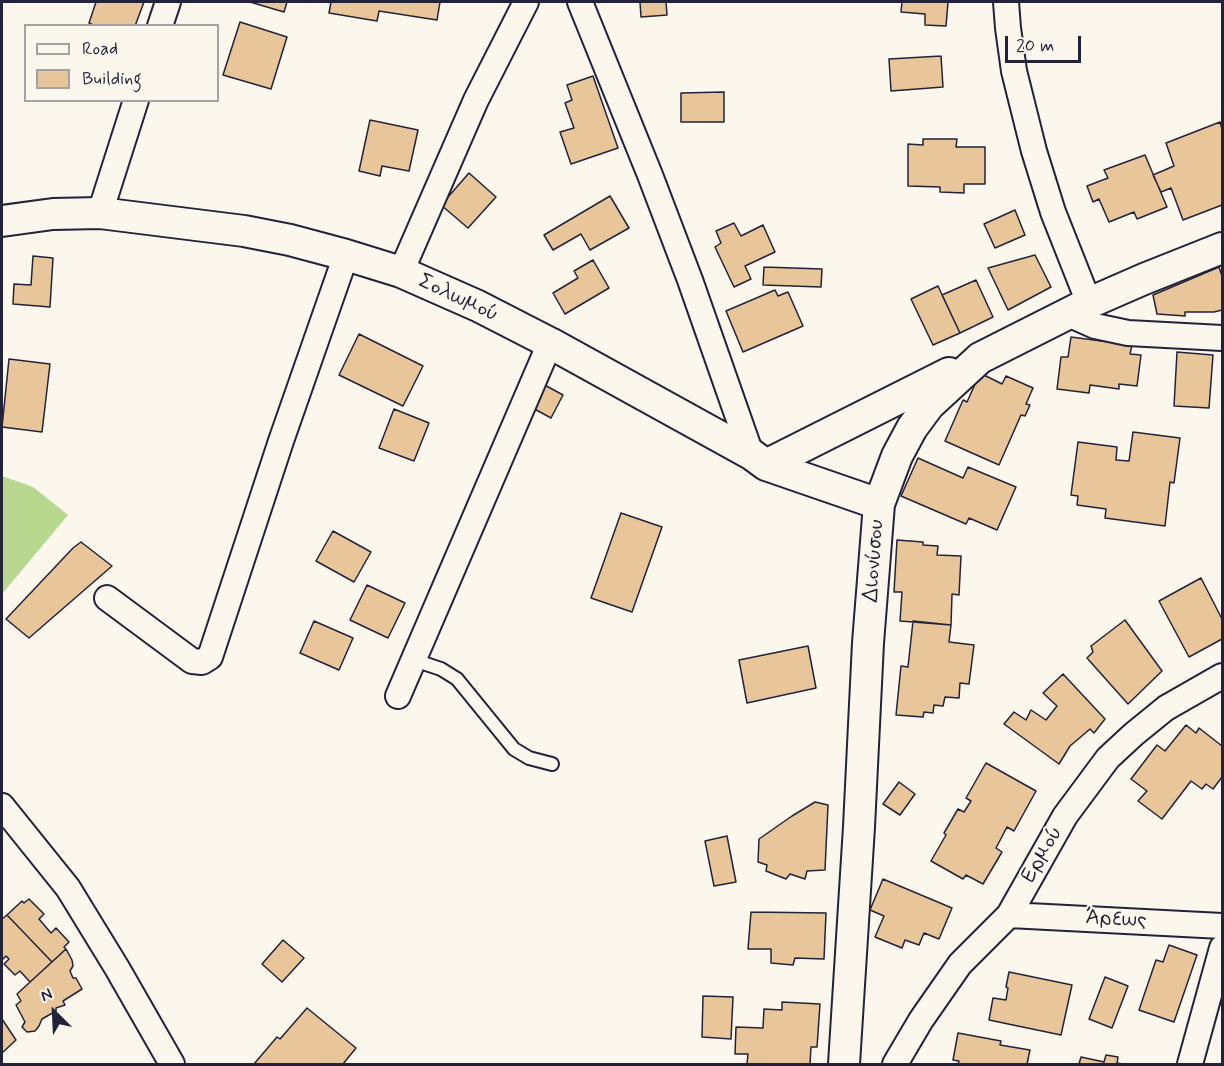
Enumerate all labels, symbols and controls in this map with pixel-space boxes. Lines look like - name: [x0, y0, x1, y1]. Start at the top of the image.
- legend: [24, 24, 219, 102]
- scale bar: [1008, 24, 1084, 62]
- text: 20 m: [1016, 34, 1054, 58]
- text: Road: [82, 37, 118, 61]
- text: Building: [82, 67, 142, 91]
- street label: Σολωμού: [414, 269, 502, 329]
- street label: Διονύσου: [859, 519, 891, 603]
- street label: Ερμού: [1016, 822, 1070, 888]
- street label: Άρεως: [1085, 905, 1147, 935]
- north arrow: [24, 982, 84, 1042]
- text: N: [37, 983, 56, 1007]

